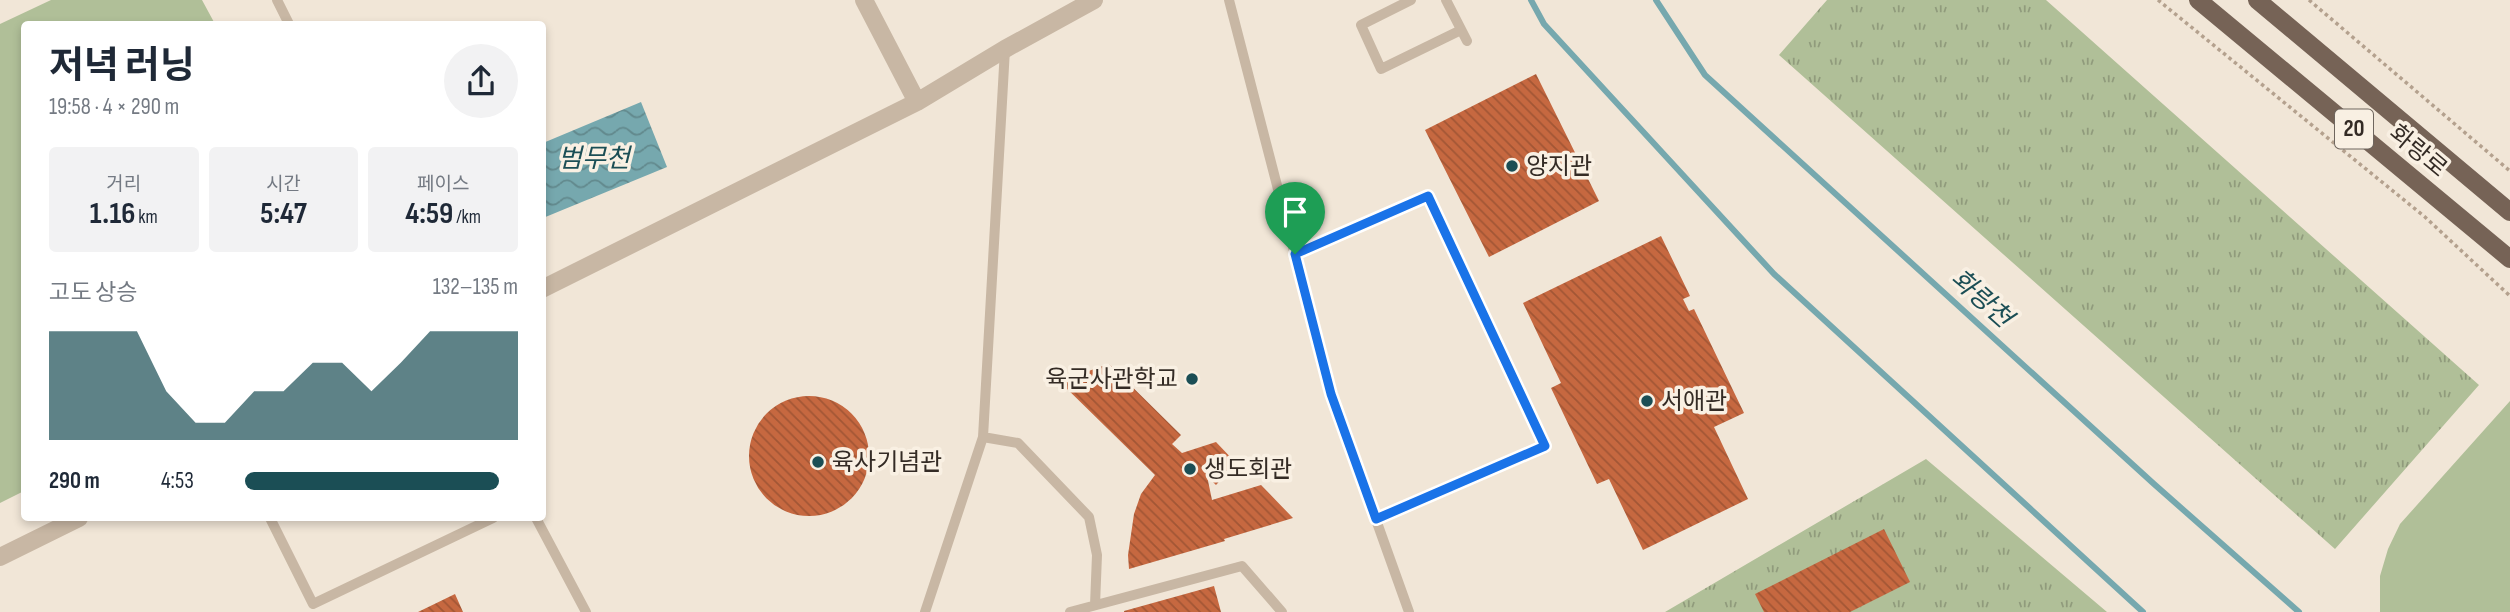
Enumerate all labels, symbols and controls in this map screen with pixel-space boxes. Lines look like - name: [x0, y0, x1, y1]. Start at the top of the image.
- text: 저녁 러닝: [49, 44, 195, 89]
- button: share: [444, 44, 518, 118]
- text: 19:58 · 4 × 290 m: [49, 93, 179, 121]
- road number: 20: [2335, 110, 2373, 148]
- street label: 화랑로: [2383, 119, 2453, 183]
- water label: 범무천: [558, 144, 633, 175]
- place label: 양지관: [1526, 152, 1592, 181]
- marker: 양지관: [1504, 158, 1520, 174]
- text: 거리: [106, 173, 141, 196]
- text: 시간: [266, 173, 301, 196]
- text: 페이스: [417, 173, 469, 196]
- pin: [1265, 182, 1325, 254]
- icon: arrive: [1276, 193, 1314, 231]
- text: 1.16: [90, 196, 135, 232]
- text: 5:47: [260, 196, 307, 232]
- text: 4:59: [405, 196, 453, 232]
- text: km: [135, 206, 158, 229]
- text: /km: [453, 206, 481, 229]
- water label: 화랑천: [1944, 263, 2020, 337]
- text: 132–135 m: [433, 273, 518, 301]
- text: 고도 상승: [49, 279, 137, 307]
- place label: 육군사관학교: [1046, 365, 1178, 394]
- marker: 육군사관학교: [1184, 371, 1200, 387]
- place label: 서애관: [1661, 387, 1727, 416]
- marker: 서애관: [1639, 393, 1655, 409]
- place label: 육사기념관: [832, 448, 942, 477]
- marker: 육사기념관: [810, 454, 826, 470]
- place label: 생도회관: [1204, 455, 1292, 484]
- marker: 생도회관: [1182, 461, 1198, 477]
- text: 290 m: [49, 467, 100, 495]
- text: 4:53: [161, 467, 194, 495]

